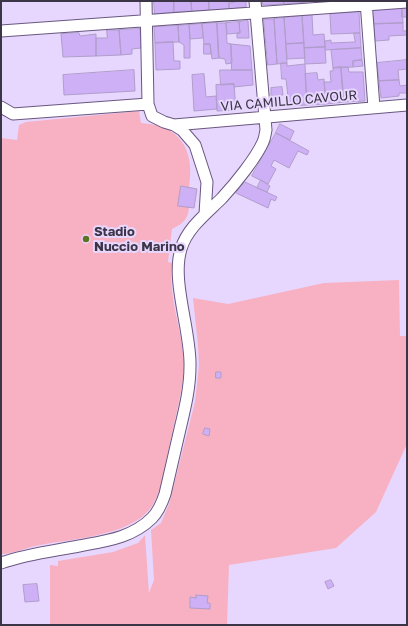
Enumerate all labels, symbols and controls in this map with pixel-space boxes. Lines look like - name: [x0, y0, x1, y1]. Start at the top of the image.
- street label: VIA CAMILLO CAVOUR: [220, 87, 358, 115]
- place label: Stadio Nuccio Marino: [94, 224, 185, 255]
- marker: Stadio Nuccio Marino: [81, 234, 91, 244]

